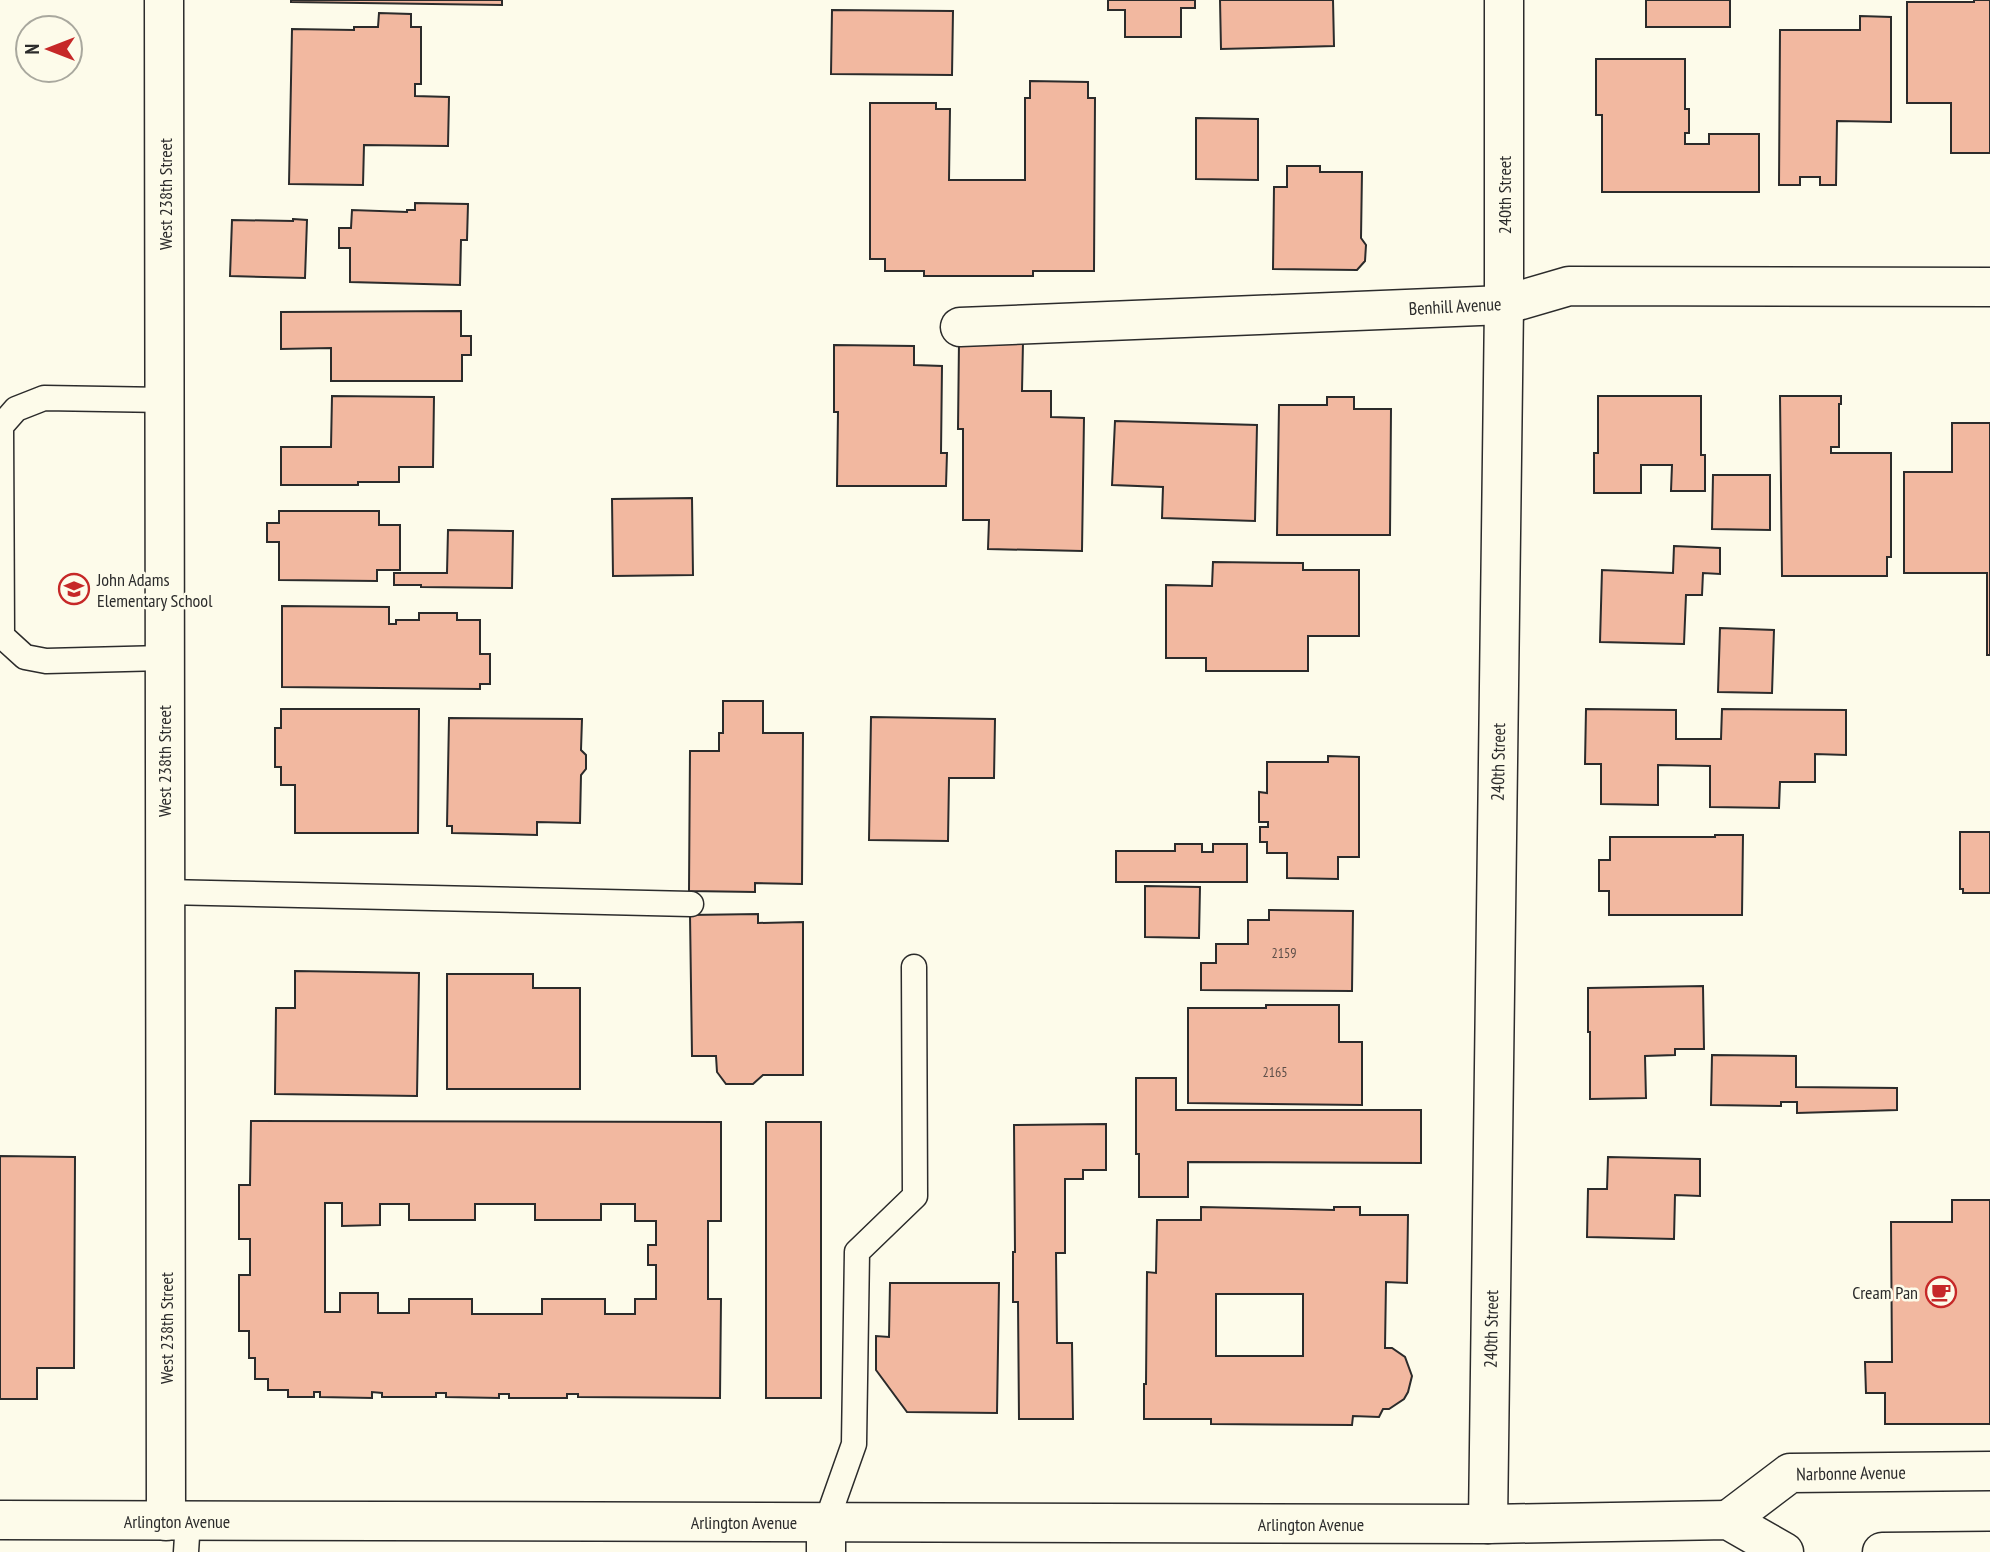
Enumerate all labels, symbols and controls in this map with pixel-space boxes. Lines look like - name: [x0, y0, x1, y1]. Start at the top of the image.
- north arrow: [14, 14, 84, 84]
- text: N: [20, 44, 44, 54]
- street label: West 238th Street: [154, 138, 177, 250]
- street label: 240th Street: [1493, 156, 1516, 234]
- street label: Benhill Avenue: [1408, 292, 1502, 320]
- place label: John Adams Elementary School: [96, 568, 213, 612]
- school or university icon: John Adams Elementary School: [57, 572, 91, 606]
- street label: West 238th Street: [153, 705, 176, 817]
- street label: 240th Street: [1486, 723, 1510, 801]
- house number: 2159: [1271, 944, 1297, 962]
- house number: 2165: [1262, 1063, 1288, 1081]
- street label: West 238th Street: [155, 1272, 178, 1384]
- cafe icon: Cream Pan: [1924, 1275, 1958, 1309]
- place label: Cream Pan: [1852, 1281, 1918, 1304]
- street label: 240th Street: [1479, 1290, 1503, 1368]
- street label: Narbonne Avenue: [1796, 1461, 1906, 1485]
- street label: Arlington Avenue: [124, 1510, 230, 1533]
- street label: Arlington Avenue: [691, 1511, 797, 1534]
- street label: Arlington Avenue: [1258, 1513, 1364, 1536]

